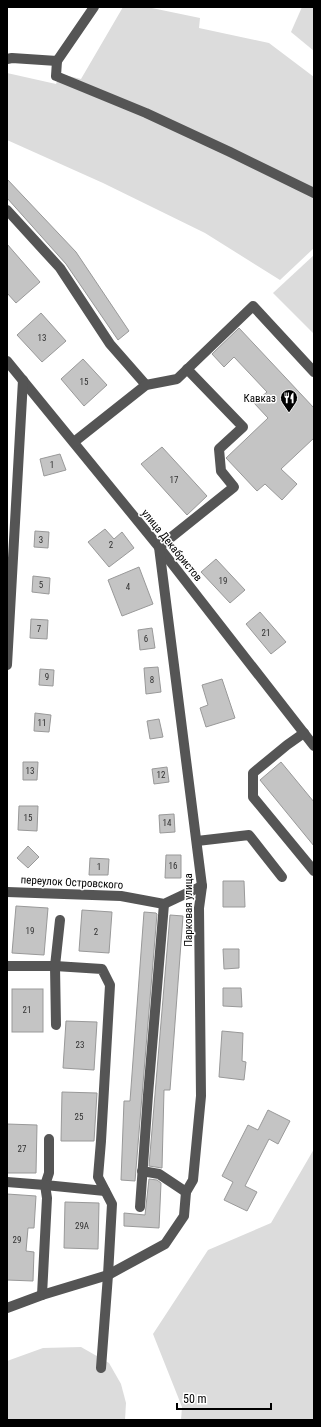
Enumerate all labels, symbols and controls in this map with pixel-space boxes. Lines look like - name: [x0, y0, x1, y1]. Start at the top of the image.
- house number: 13: [38, 333, 46, 343]
- house number: 15: [80, 377, 89, 387]
- restaurant icon: Кавказ: [279, 388, 299, 413]
- place label: Кавказ: [244, 392, 276, 405]
- house number: 1: [50, 460, 54, 470]
- house number: 17: [170, 475, 179, 485]
- street label: улица Декабристов: [139, 507, 205, 584]
- house number: 3: [39, 535, 43, 545]
- house number: 2: [109, 540, 114, 550]
- house number: 19: [219, 576, 227, 586]
- house number: 5: [39, 580, 44, 590]
- house number: 4: [126, 582, 131, 592]
- house number: 7: [37, 624, 42, 634]
- house number: 21: [262, 628, 270, 638]
- house number: 6: [144, 634, 148, 644]
- house number: 9: [45, 672, 49, 682]
- house number: 8: [150, 675, 154, 685]
- house number: 11: [38, 718, 46, 728]
- house number: 13: [26, 766, 34, 776]
- house number: 12: [157, 770, 166, 780]
- house number: 15: [24, 813, 33, 823]
- house number: 14: [163, 818, 172, 828]
- house number: 16: [169, 861, 177, 871]
- house number: 1: [97, 862, 101, 872]
- street label: переулок Островского: [20, 873, 124, 892]
- street label: Парковая улица: [182, 873, 195, 947]
- house number: 19: [26, 926, 34, 936]
- house number: 2: [94, 927, 99, 937]
- house number: 21: [23, 1005, 31, 1015]
- house number: 23: [76, 1040, 84, 1050]
- house number: 25: [75, 1112, 84, 1122]
- house number: 27: [18, 1144, 27, 1154]
- house number: 29А: [75, 1221, 89, 1231]
- house number: 29: [13, 1235, 21, 1245]
- scale bar: [177, 1385, 271, 1411]
- text: 50 m: [183, 1392, 207, 1406]

